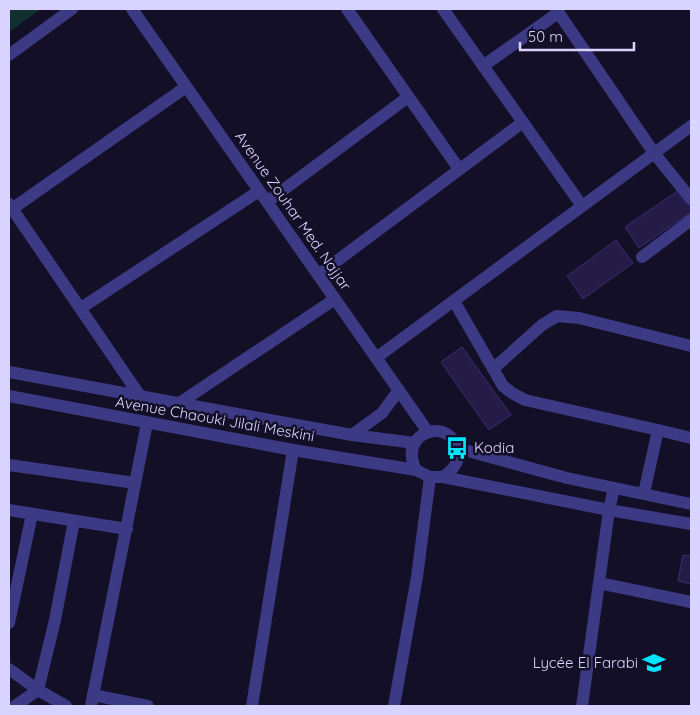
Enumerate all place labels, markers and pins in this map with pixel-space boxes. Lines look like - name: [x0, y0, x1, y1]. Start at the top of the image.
- bus stop icon: Kodia: [444, 435, 470, 461]
- place label: Kodia: [474, 438, 514, 457]
- school or university icon: Lycée El Farabi: [641, 650, 667, 676]
- place label: Lycée El Farabi: [533, 653, 638, 672]

